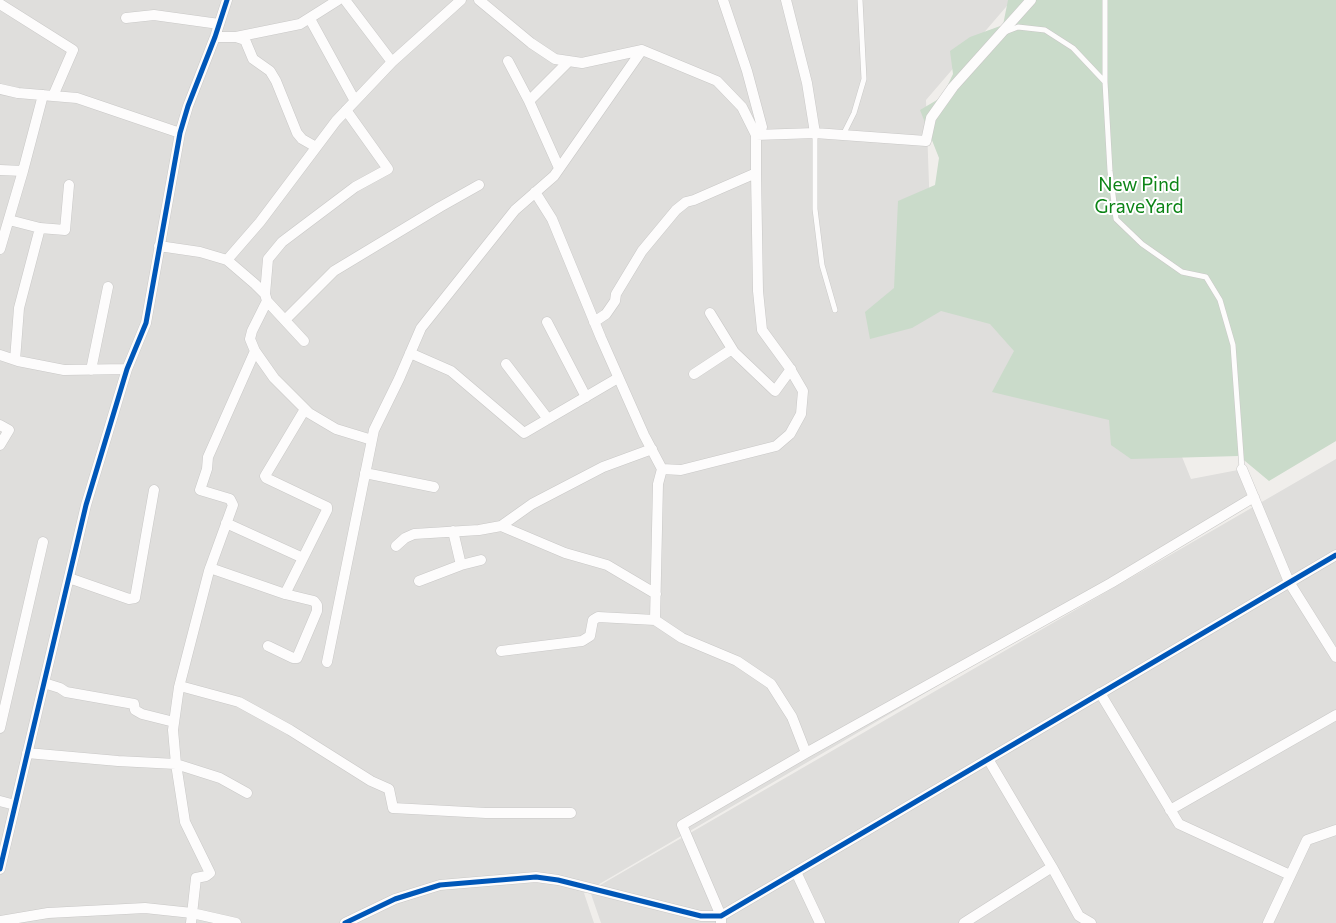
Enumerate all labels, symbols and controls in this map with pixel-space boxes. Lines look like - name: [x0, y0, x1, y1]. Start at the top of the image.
- park label: New Pind GraveYard: [1094, 174, 1184, 218]

